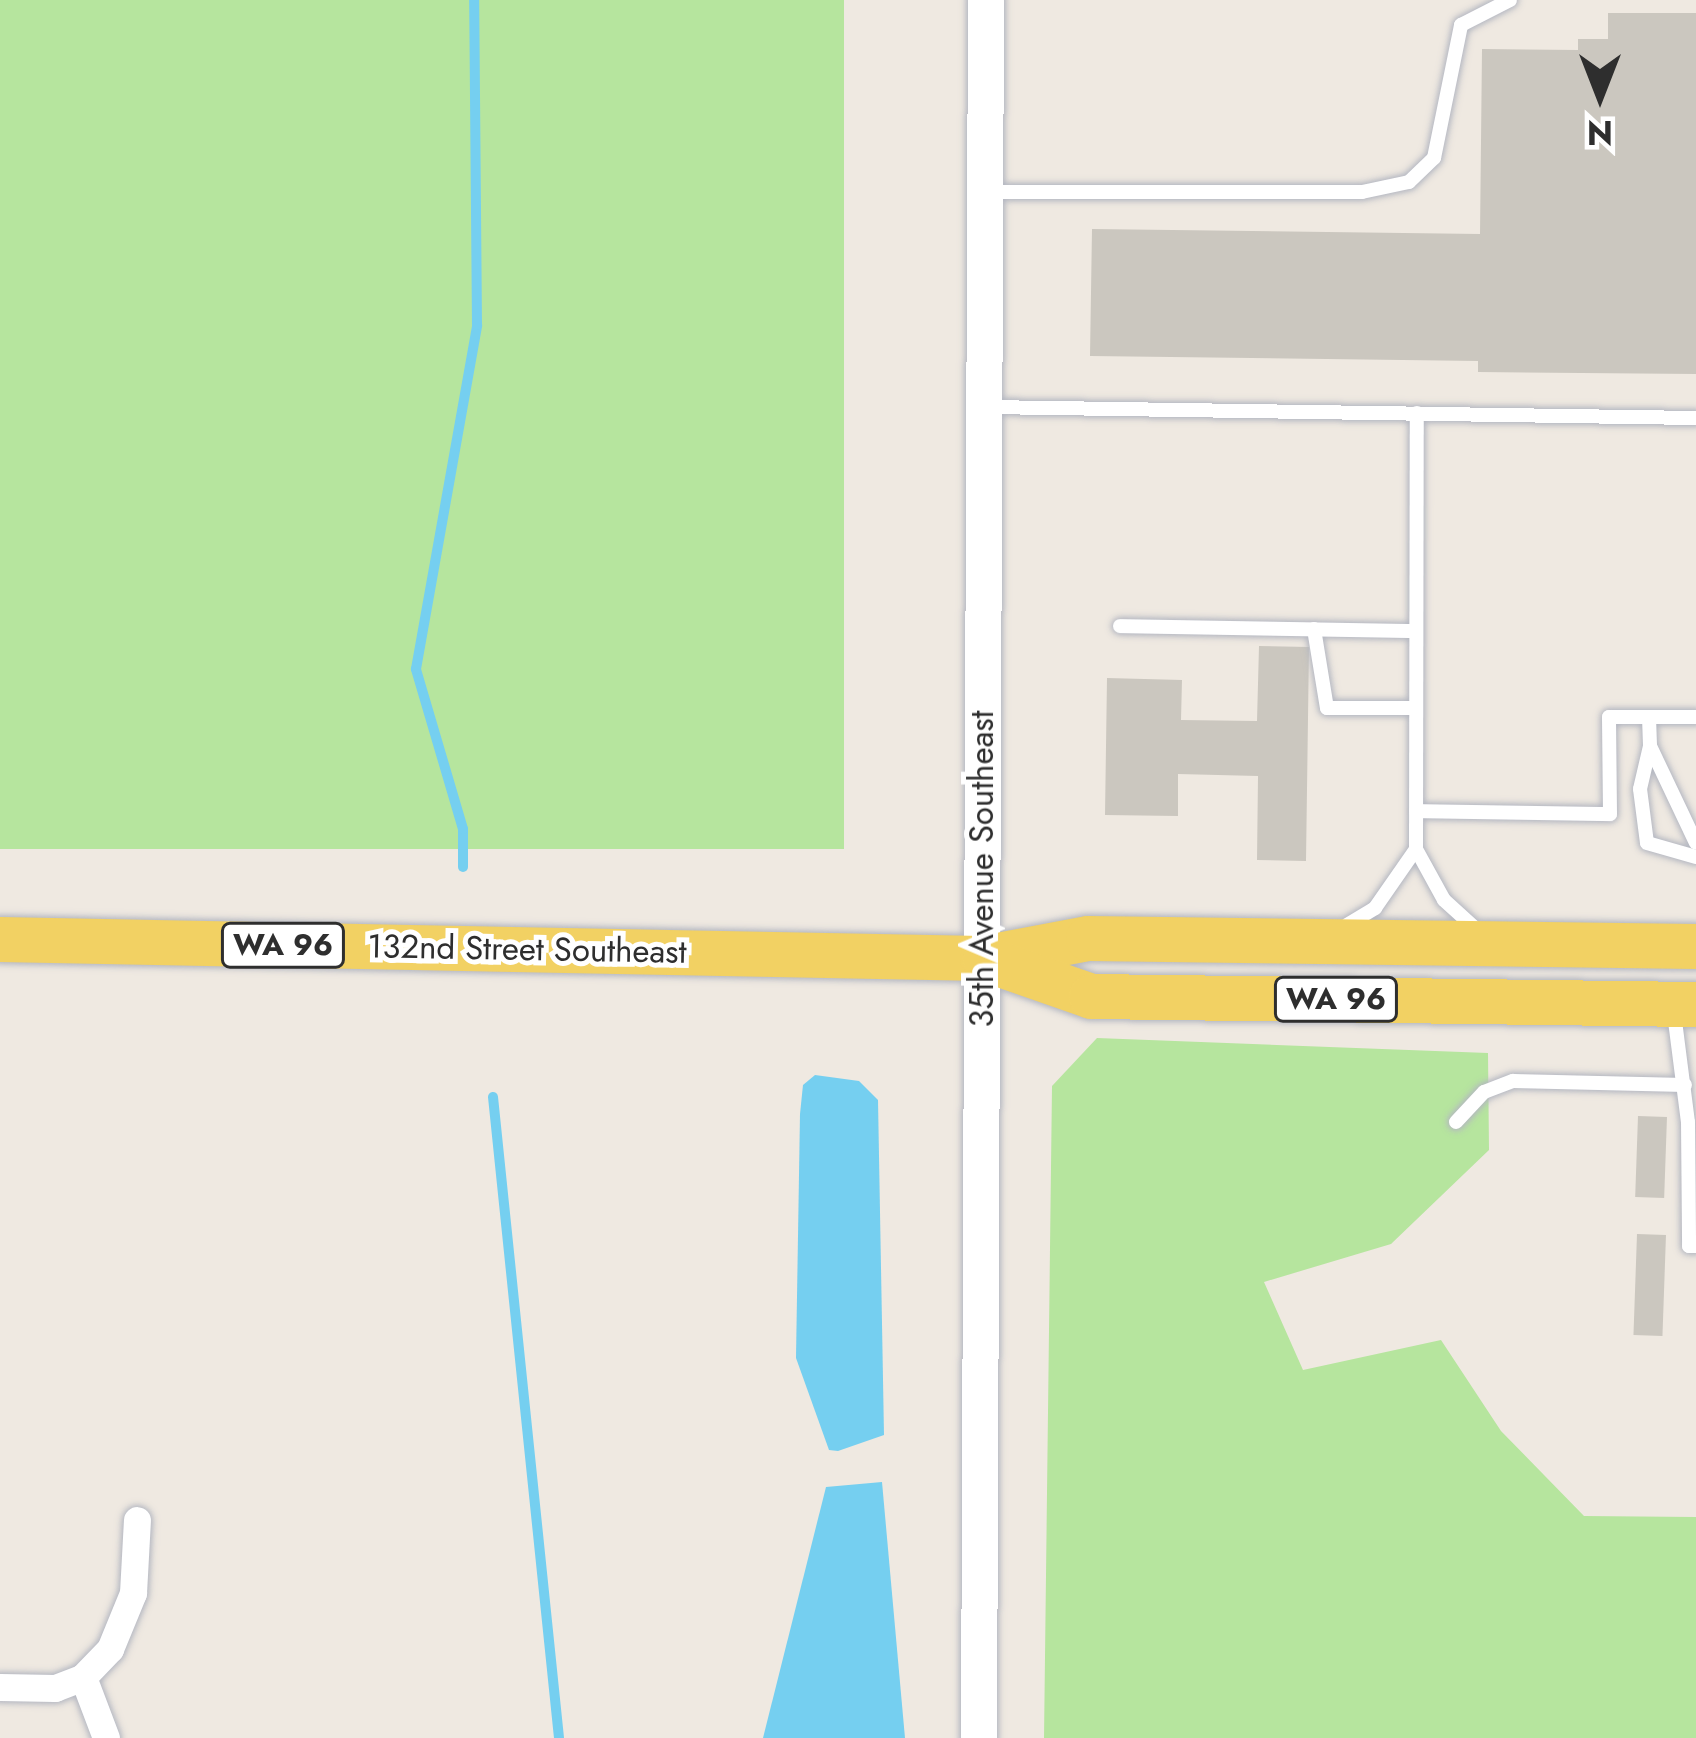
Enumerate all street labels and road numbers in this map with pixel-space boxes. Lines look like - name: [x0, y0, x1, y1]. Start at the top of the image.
- street label: 35th Avenue Southeast: [962, 710, 1002, 1028]
- road number: WA 96: [220, 921, 346, 969]
- street label: 132nd Street Southeast: [367, 926, 687, 972]
- road number: WA 96: [1273, 975, 1399, 1023]

